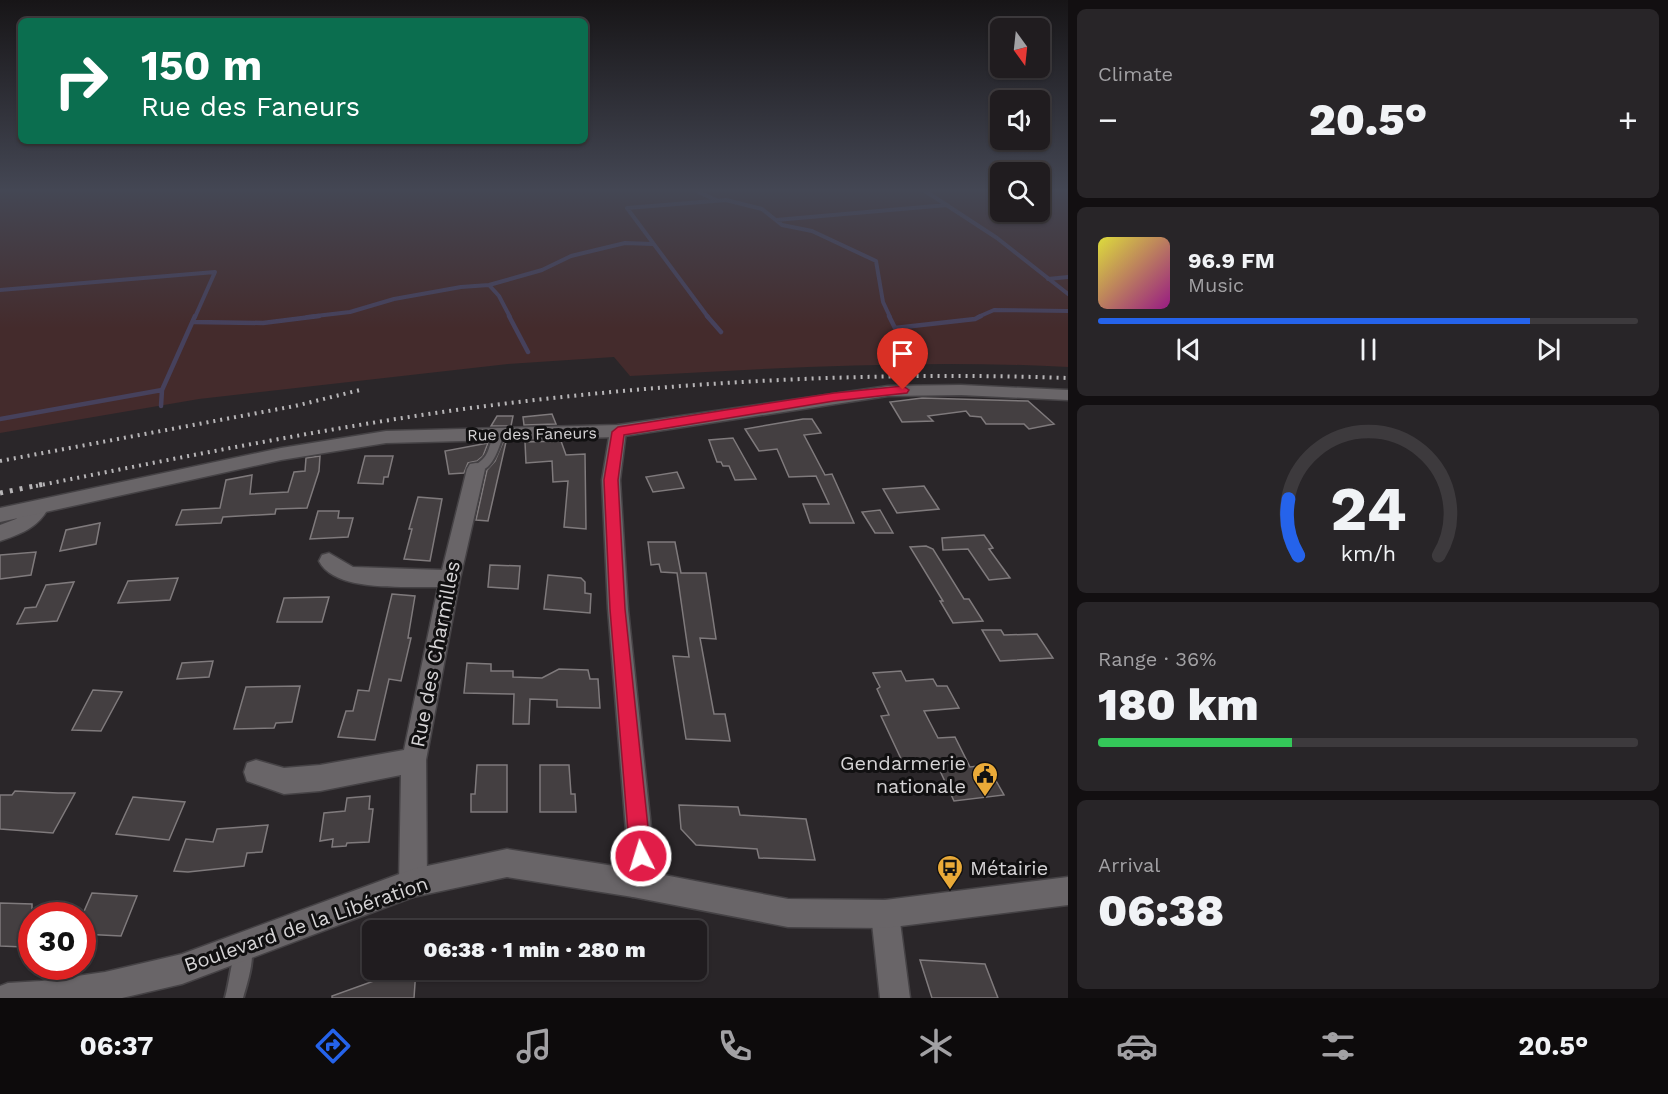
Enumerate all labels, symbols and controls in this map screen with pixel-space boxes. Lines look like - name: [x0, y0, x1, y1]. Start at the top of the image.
- north arrow: [990, 18, 1050, 78]
- map controls: [990, 18, 1050, 222]
- text: 150 m: [141, 41, 262, 90]
- icon: right: [42, 42, 120, 120]
- text: Climate: [1098, 62, 1173, 86]
- button: sound: [990, 90, 1050, 150]
- text: Rue des Faneurs: [141, 91, 360, 123]
- text: 20.5°: [1309, 93, 1427, 146]
- text: −: [1098, 100, 1118, 139]
- text: +: [1618, 100, 1638, 139]
- button: search: [990, 162, 1050, 222]
- text: 96.9 FM: [1188, 248, 1275, 273]
- text: Music: [1188, 273, 1244, 297]
- pin: [877, 328, 928, 390]
- icon: previous: [1172, 333, 1205, 366]
- icon: pause: [1352, 333, 1385, 366]
- icon: next: [1532, 333, 1565, 366]
- icon: arrive: [886, 337, 919, 370]
- street label: Rue des Faneurs: [467, 423, 597, 445]
- text: 24: [1330, 472, 1406, 545]
- text: km/h: [1340, 541, 1396, 566]
- street label: Rue des Charmilles: [405, 559, 465, 749]
- text: Range · 36%: [1098, 647, 1216, 671]
- text: 180 km: [1098, 678, 1259, 731]
- place label: Gendarmerie nationale: [840, 751, 966, 798]
- public building icon: Gendarmerie nationale: [970, 760, 1000, 798]
- position arrow: [609, 824, 673, 888]
- bus stop icon: Métairie: [935, 853, 965, 891]
- text: Arrival: [1098, 853, 1160, 877]
- place label: Métairie: [970, 856, 1048, 880]
- street label: Boulevard de la Libération: [181, 871, 431, 977]
- text: 06:38: [1098, 884, 1224, 937]
- speed limit sign: 30: [18, 902, 96, 980]
- text: 06:38 · 1 min · 280 m: [423, 937, 646, 962]
- icon: directions: [312, 1025, 354, 1067]
- icon: music: [513, 1025, 555, 1067]
- icon: phone: [714, 1025, 756, 1067]
- icon: climate: [915, 1025, 957, 1067]
- icon: car: [1116, 1025, 1158, 1067]
- icon: filters: [1317, 1025, 1359, 1067]
- text: 06:37: [79, 1030, 153, 1062]
- text: 20.5°: [1518, 1030, 1588, 1062]

